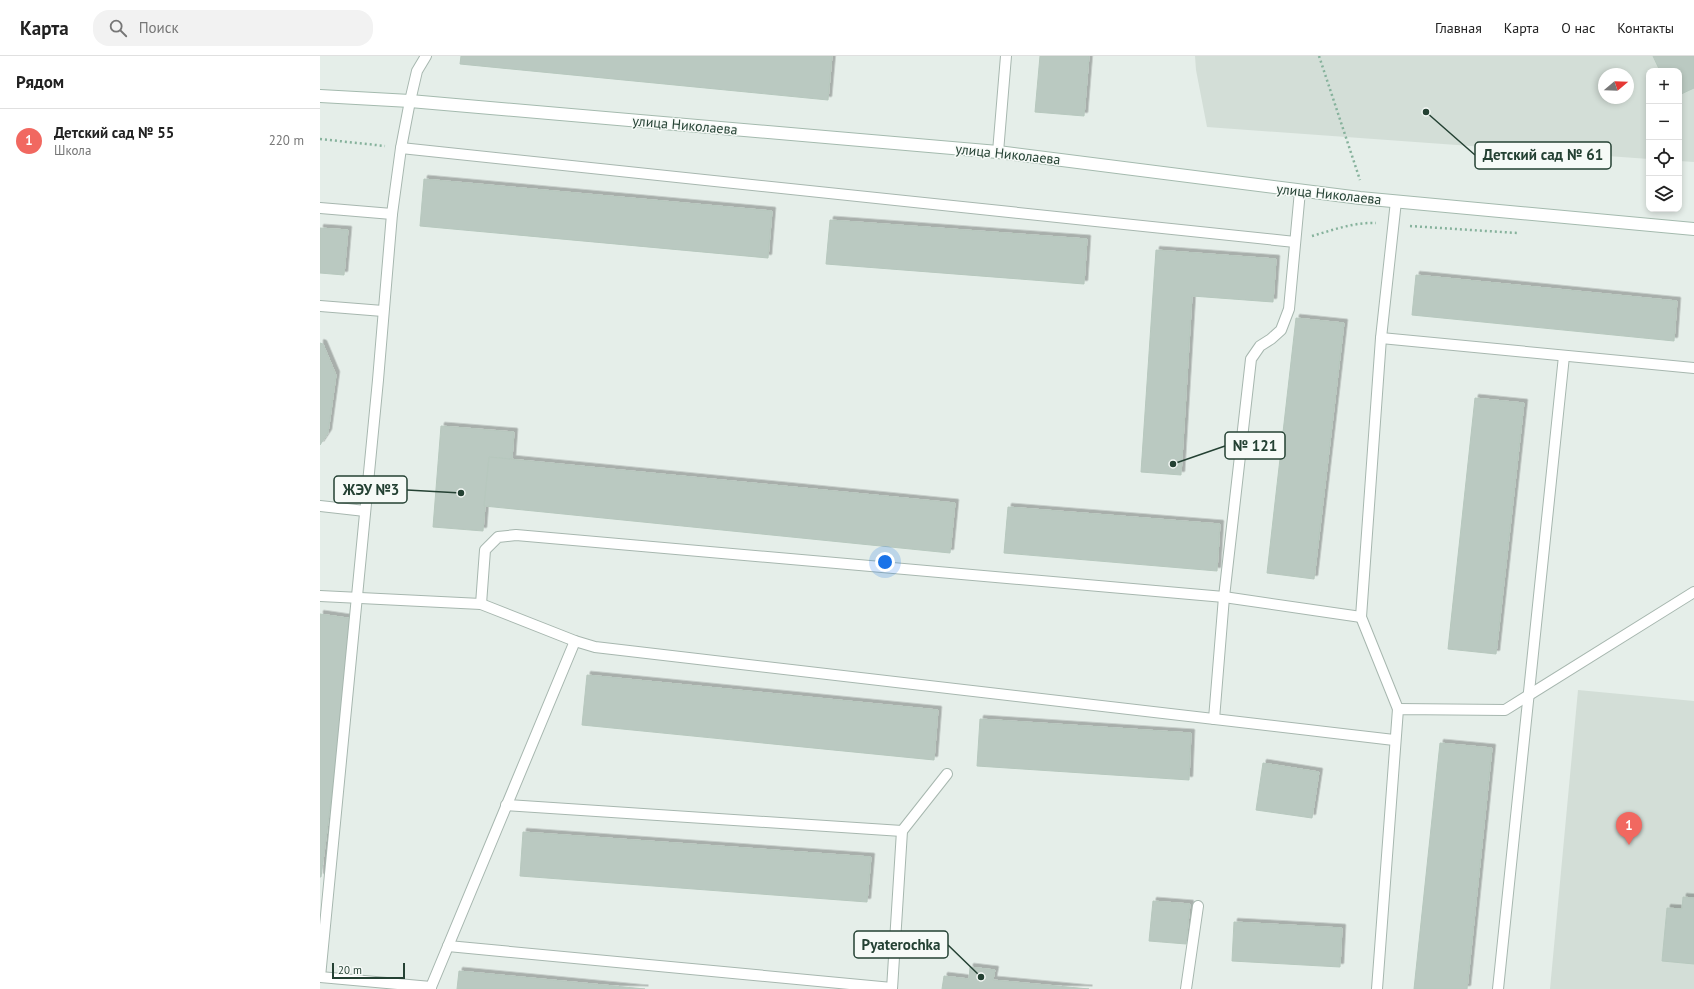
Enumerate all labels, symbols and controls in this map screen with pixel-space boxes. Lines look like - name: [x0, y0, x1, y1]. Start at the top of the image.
- search box: [93, 10, 373, 46]
- text: Карта: [20, 16, 69, 40]
- icon: search: [107, 17, 129, 39]
- text: Поиск: [139, 18, 179, 37]
- text: Главная: [1435, 19, 1482, 37]
- text: Карта: [1504, 19, 1539, 37]
- text: О нас: [1561, 19, 1595, 37]
- text: Контакты: [1617, 19, 1674, 37]
- north arrow: [1598, 68, 1634, 104]
- map controls: [1646, 68, 1682, 212]
- button: +: [1646, 68, 1682, 104]
- text: Рядом: [16, 71, 64, 93]
- button: −: [1646, 104, 1682, 140]
- street label: улица Николаева: [632, 111, 738, 139]
- text: Детский сад № 55: [54, 123, 174, 142]
- text: 1: [25, 132, 33, 149]
- text: 220 m: [269, 132, 304, 149]
- street label: улица Николаева: [955, 140, 1061, 168]
- button: locate: [1646, 140, 1682, 176]
- text: Школа: [54, 142, 91, 159]
- callout: Детский сад № 61: [1475, 142, 1611, 169]
- text: Детский сад № 61: [1483, 145, 1603, 164]
- button: layers: [1646, 176, 1682, 212]
- street label: улица Николаева: [1276, 180, 1382, 208]
- callout: № 121: [1225, 432, 1285, 459]
- text: № 121: [1233, 436, 1277, 455]
- callout: ЖЭУ №3: [334, 476, 407, 503]
- text: ЖЭУ №3: [342, 480, 399, 499]
- your location: [875, 552, 895, 572]
- pin: 1: [1616, 812, 1642, 845]
- callout: Pyaterochka: [854, 931, 948, 958]
- text: Pyaterochka: [862, 935, 940, 954]
- scale bar: [332, 961, 405, 980]
- text: 20 m: [338, 963, 362, 977]

